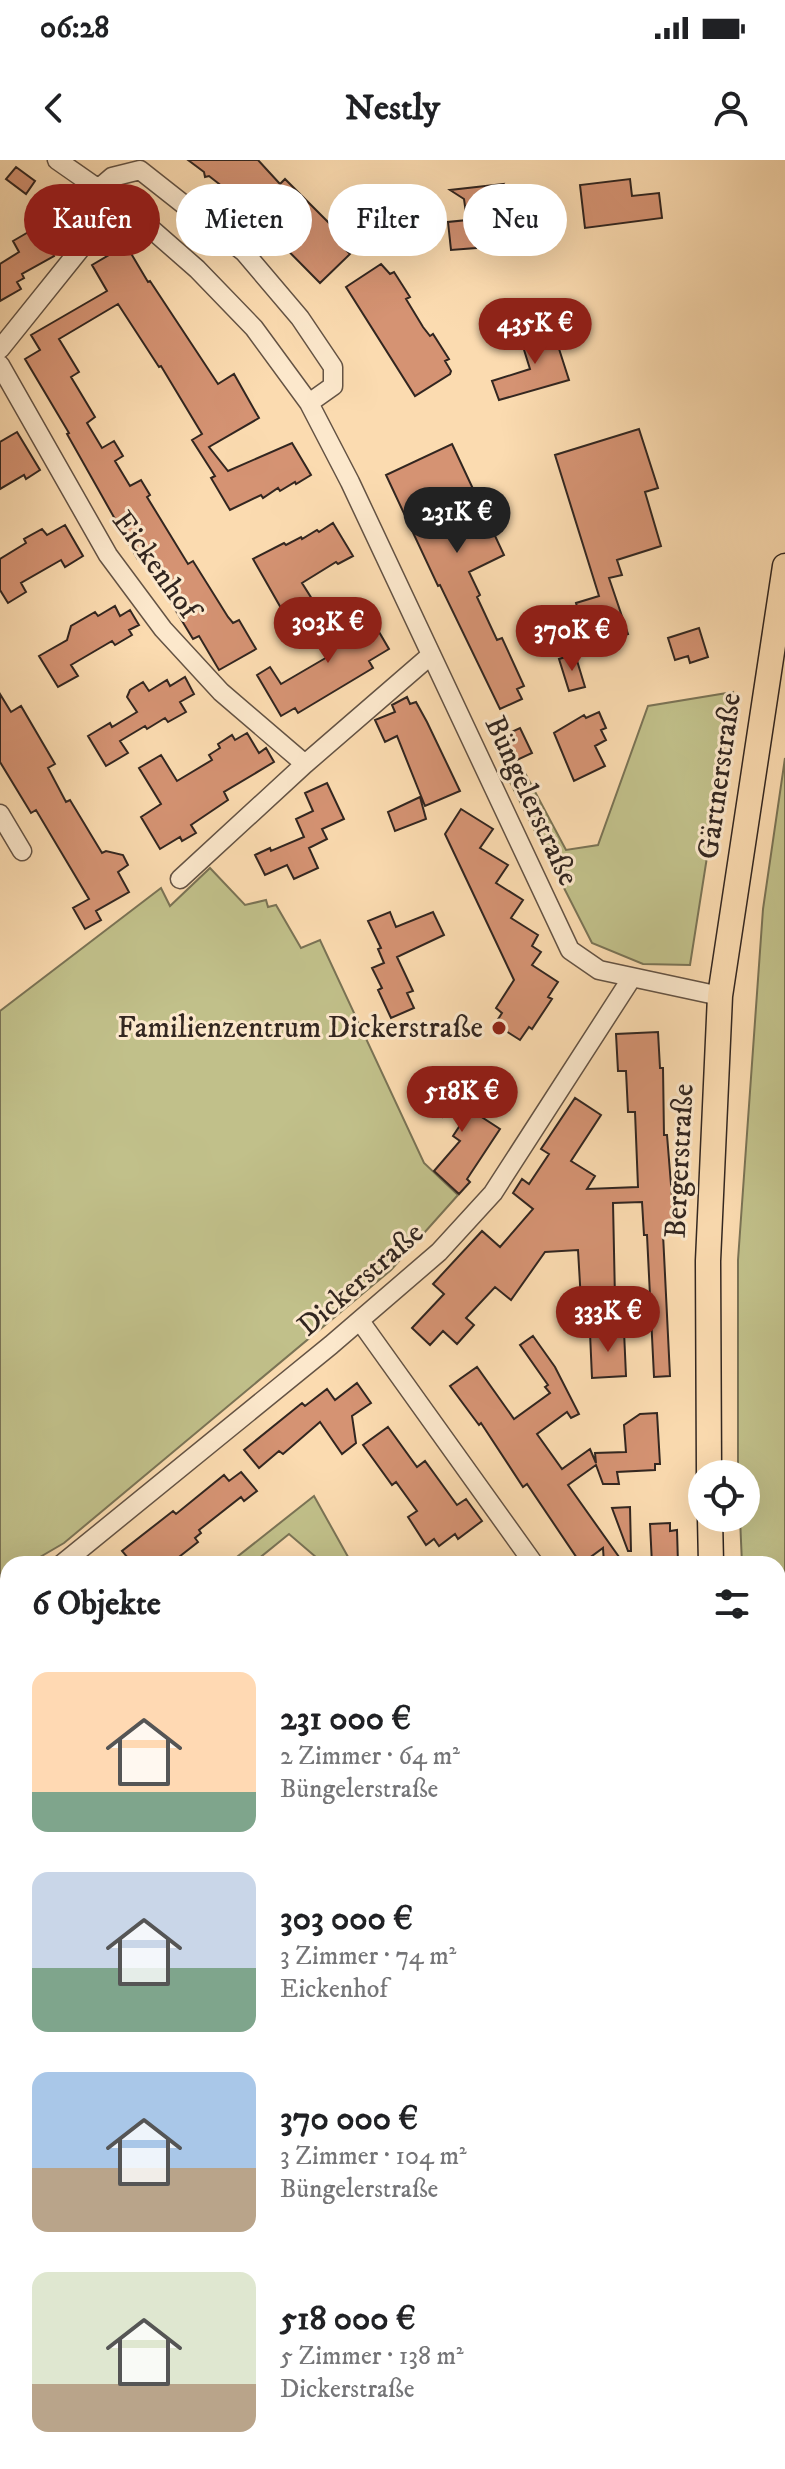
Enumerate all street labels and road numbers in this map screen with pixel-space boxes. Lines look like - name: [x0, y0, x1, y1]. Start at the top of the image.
- street label: Eickenhof: [104, 504, 209, 630]
- street label: Gärtnerstraße: [690, 690, 750, 862]
- street label: Büngelerstraße: [476, 710, 586, 892]
- street label: Bergerstraße: [657, 1083, 703, 1239]
- street label: Dickerstraße: [290, 1215, 432, 1345]

